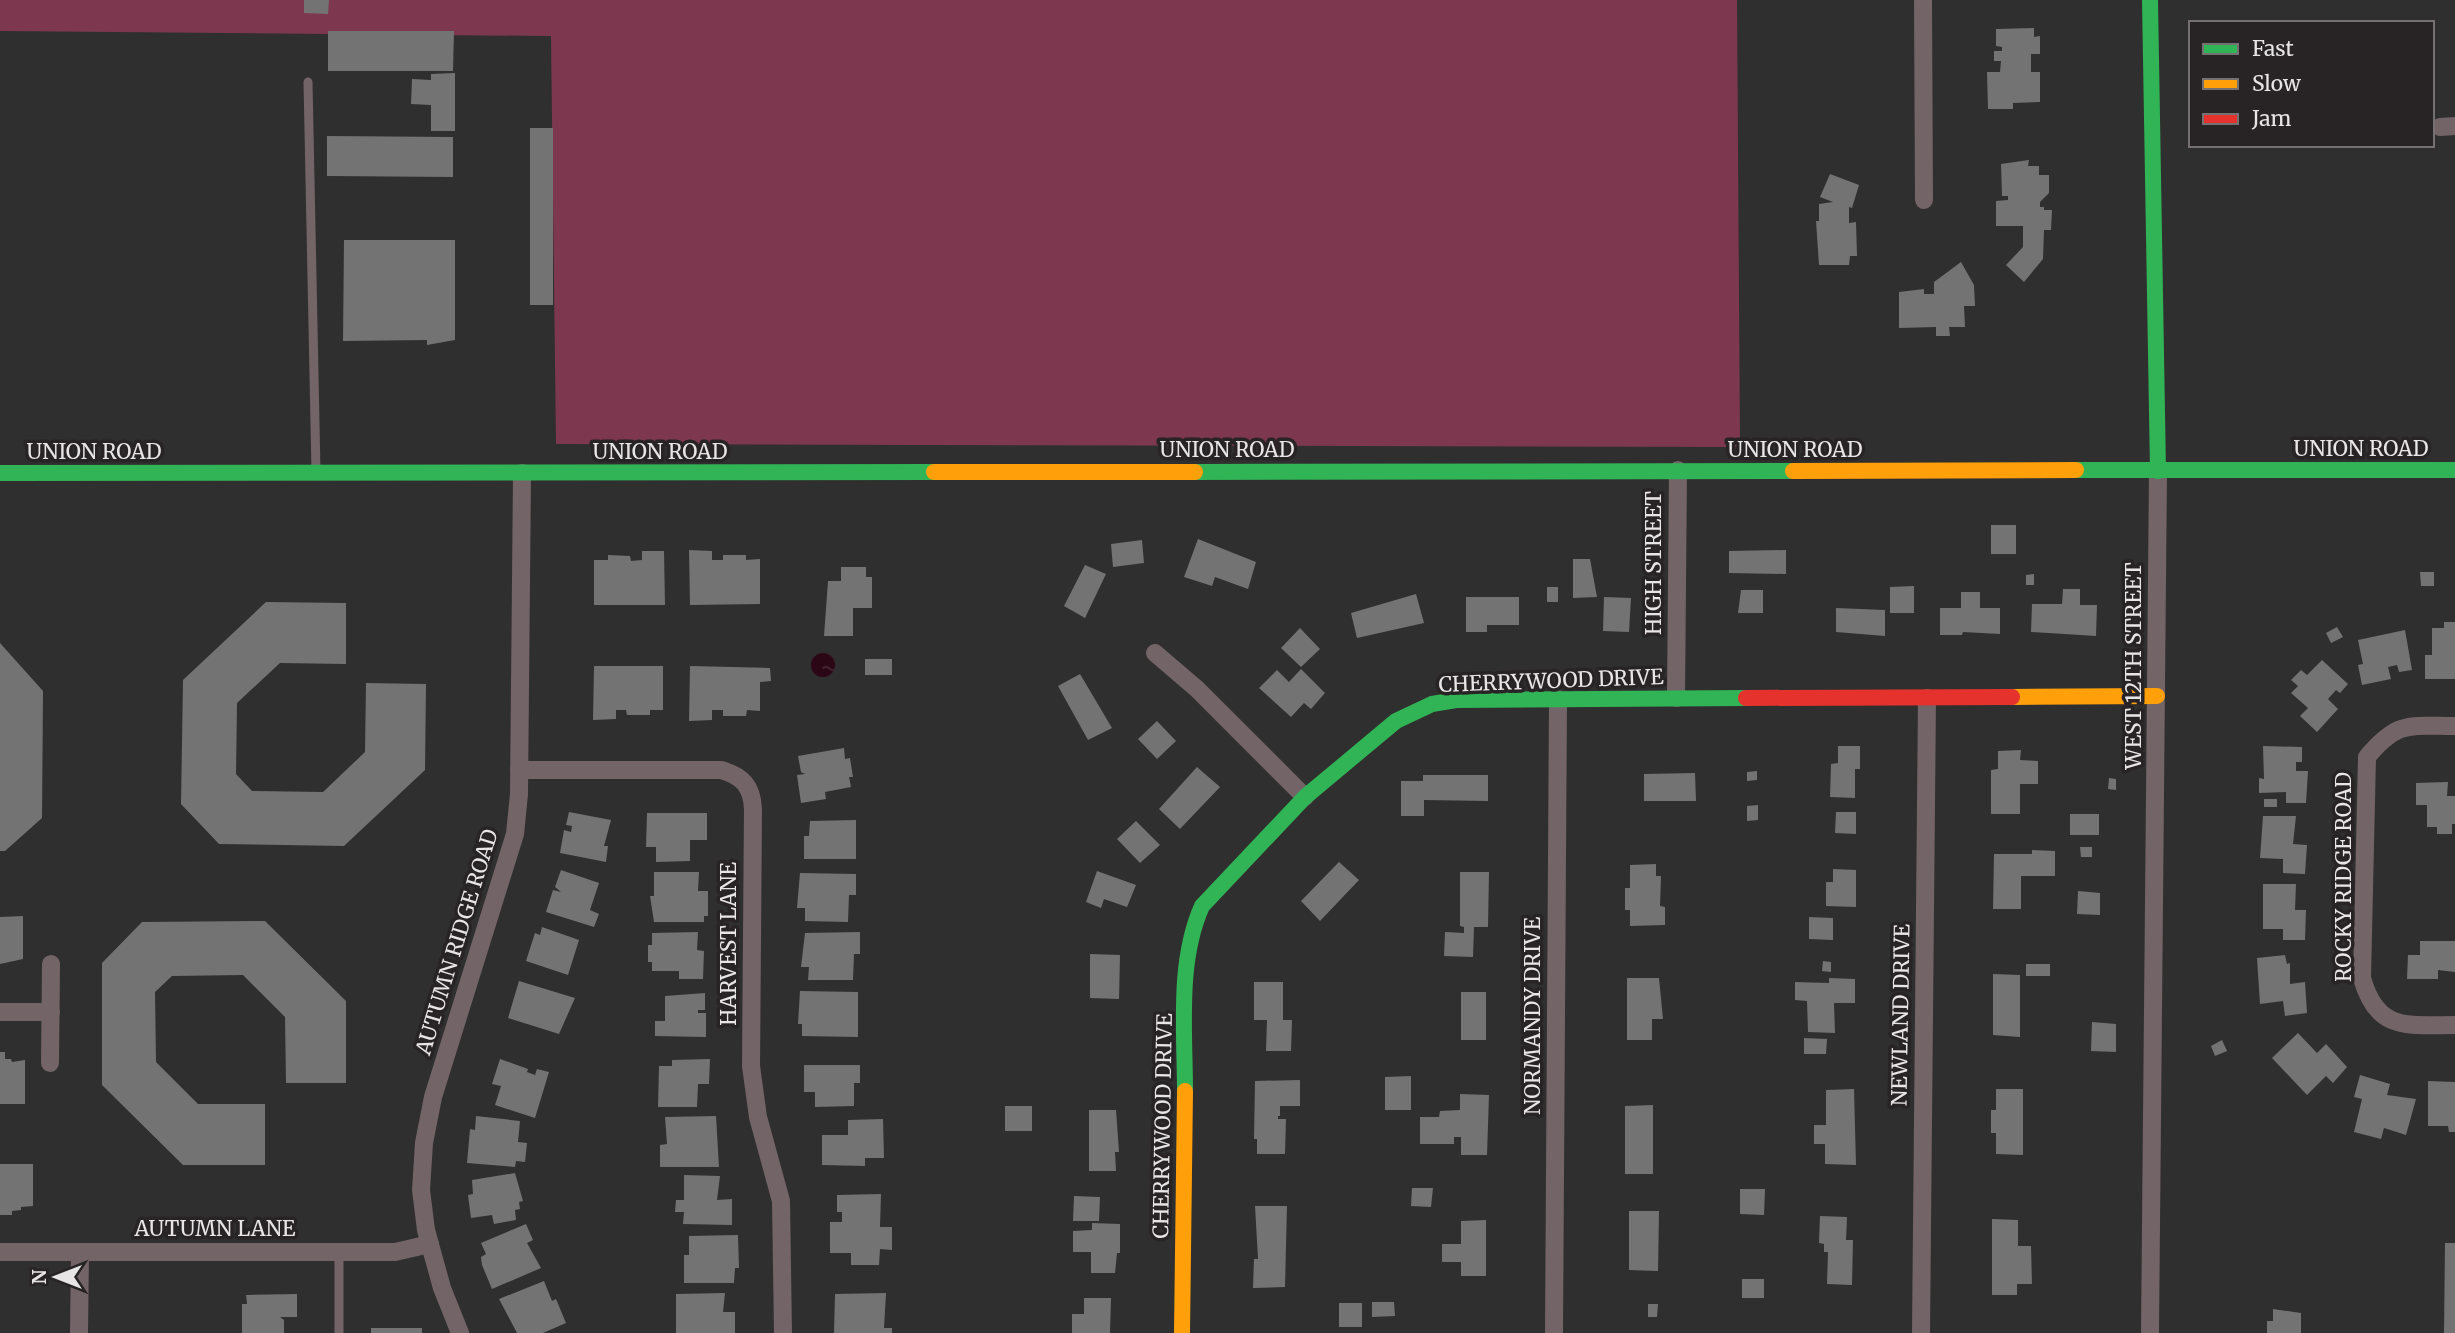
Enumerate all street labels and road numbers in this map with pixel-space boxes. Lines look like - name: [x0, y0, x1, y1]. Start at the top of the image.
- street label: UNION ROAD: [2294, 435, 2429, 462]
- street label: UNION ROAD: [1160, 436, 1295, 463]
- street label: UNION ROAD: [1728, 436, 1863, 463]
- street label: UNION ROAD: [27, 438, 162, 465]
- street label: UNION ROAD: [593, 438, 728, 465]
- street label: HIGH STREET: [1640, 491, 1667, 635]
- street label: WEST 12TH STREET: [2120, 562, 2147, 771]
- street label: CHERRYWOOD DRIVE: [1438, 663, 1665, 698]
- street label: ROCKY RIDGE ROAD: [2330, 772, 2357, 982]
- street label: AUTUMN RIDGE ROAD: [409, 825, 504, 1059]
- street label: HARVEST LANE: [715, 862, 742, 1026]
- street label: NORMANDY DRIVE: [1519, 916, 1546, 1115]
- street label: NEWLAND DRIVE: [1885, 923, 1916, 1106]
- street label: CHERRYWOOD DRIVE: [1147, 1012, 1178, 1239]
- street label: AUTUMN LANE: [134, 1215, 296, 1242]

